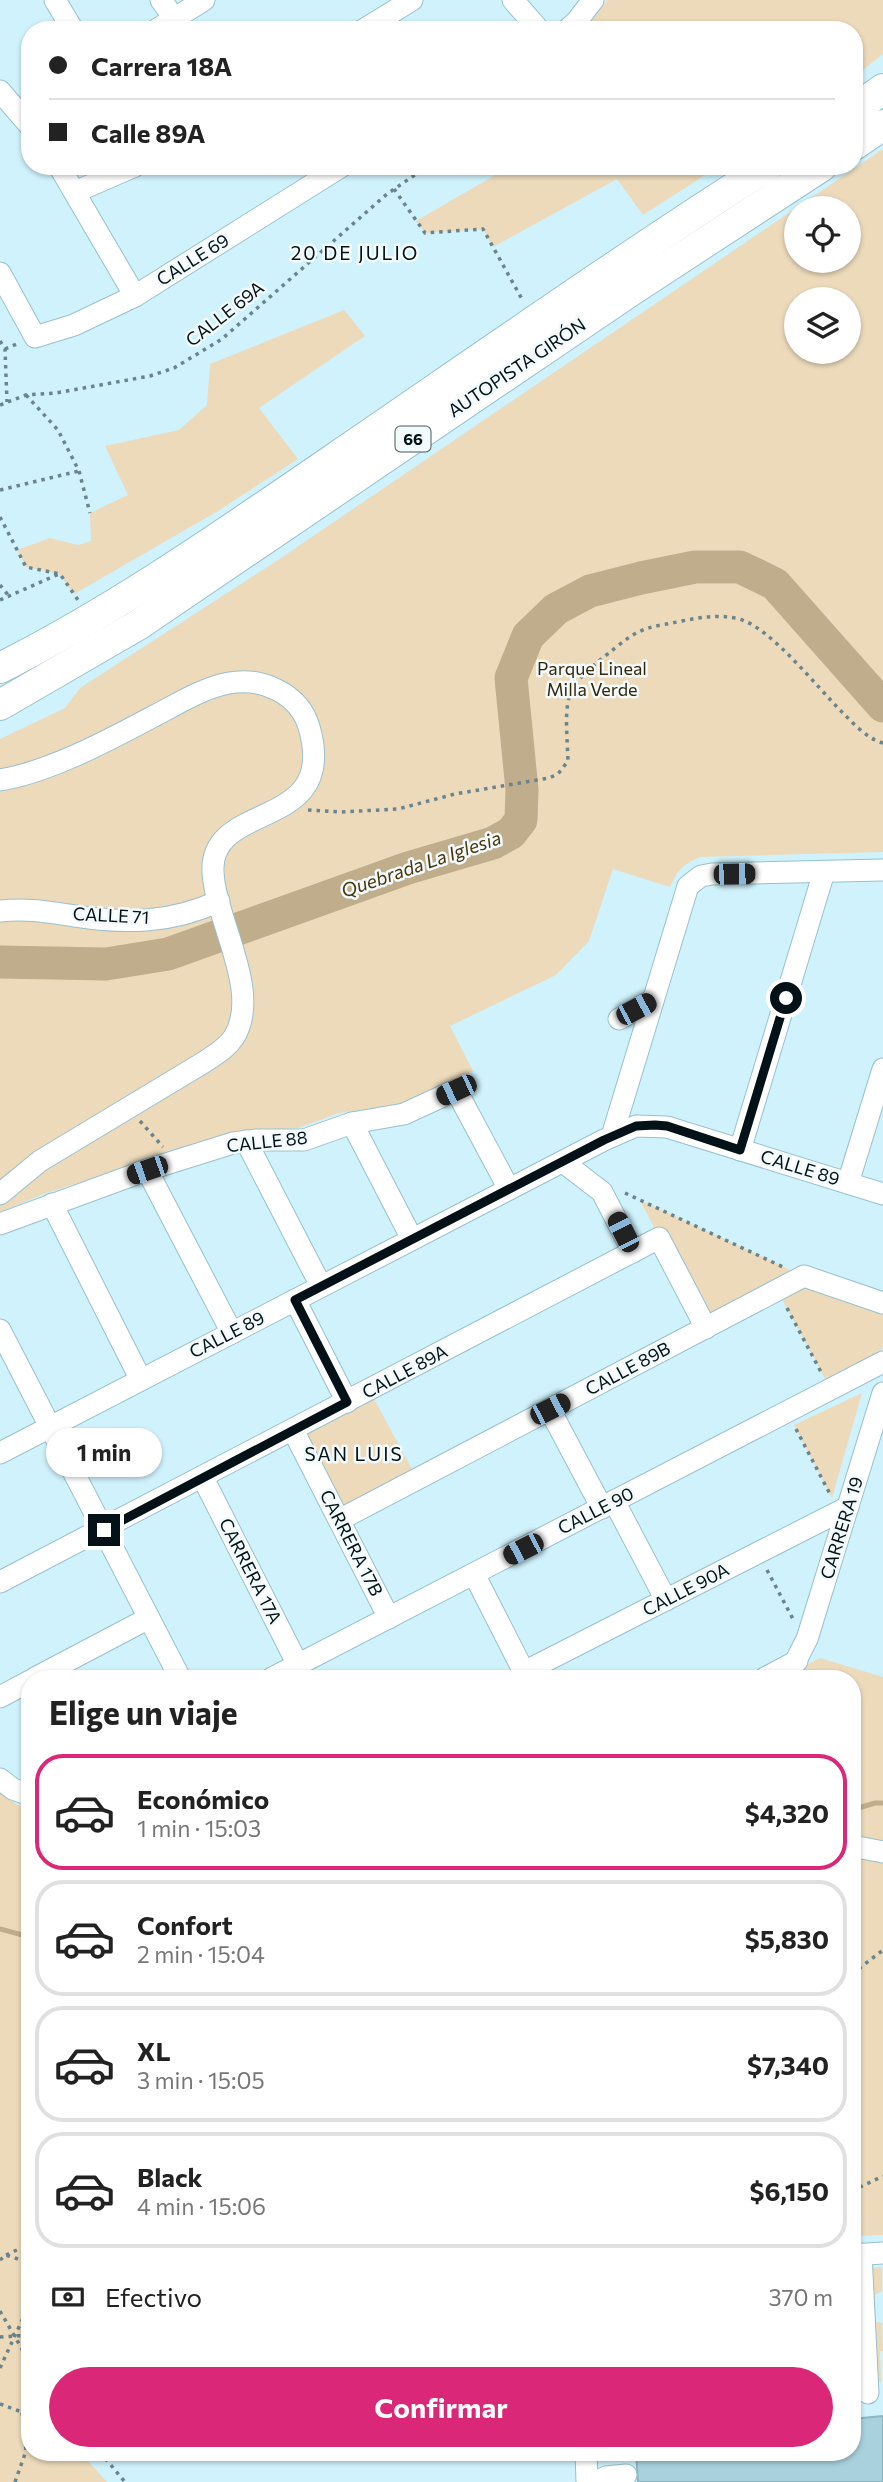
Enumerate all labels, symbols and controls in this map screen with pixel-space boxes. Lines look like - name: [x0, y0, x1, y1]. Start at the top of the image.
- text: Carrera 18A: [91, 50, 232, 81]
- text: Calle 89A: [91, 117, 205, 148]
- map controls: [784, 196, 861, 364]
- button: locate: [784, 196, 861, 273]
- street label: CALLE 69: [152, 228, 233, 290]
- district label: 20 DE JULIO: [291, 241, 419, 264]
- street label: CALLE 69A: [181, 276, 268, 351]
- button: layers: [784, 287, 861, 364]
- street label: AUTOPISTA GIRÓN: [443, 313, 590, 421]
- road number: 66: [396, 426, 430, 452]
- park label: Parque Lineal Milla Verde: [537, 657, 647, 700]
- water label: Quebrada La Iglesia: [338, 825, 504, 902]
- car: [713, 863, 756, 885]
- street label: CALLE 71: [72, 902, 150, 928]
- route start: [770, 982, 802, 1014]
- car: [613, 990, 660, 1028]
- car: [433, 1072, 480, 1108]
- street label: CALLE 88: [225, 1126, 309, 1156]
- street label: CALLE 89: [758, 1145, 842, 1189]
- car: [124, 1153, 171, 1187]
- car: [605, 1209, 642, 1255]
- street label: CALLE 89: [185, 1306, 268, 1362]
- street label: CALLE 89B: [581, 1337, 674, 1400]
- street label: CALLE 89A: [358, 1339, 451, 1403]
- car: [527, 1390, 574, 1428]
- callout: 1 min: [46, 1428, 162, 1478]
- text: 1 min: [77, 1438, 131, 1466]
- district label: SAN LUIS: [304, 1442, 404, 1465]
- street label: CARRERA 19: [815, 1474, 867, 1582]
- street label: CALLE 90: [554, 1482, 637, 1539]
- street label: CARRERA 17B: [316, 1486, 388, 1599]
- route end: [88, 1514, 120, 1546]
- street label: CARRERA 17A: [215, 1514, 287, 1627]
- car: [500, 1530, 547, 1568]
- street label: CALLE 90A: [639, 1558, 733, 1620]
- text: Elige un viaje: [49, 1692, 238, 1732]
- icon: car: [53, 1781, 116, 1844]
- text: Económico: [137, 1783, 269, 1814]
- text: $4,320: [745, 1797, 829, 1828]
- text: 1 min · 15:03: [137, 1814, 261, 1842]
- icon: car: [53, 1907, 116, 1970]
- text: Confort: [137, 1909, 233, 1940]
- text: $5,830: [745, 1923, 829, 1954]
- text: 2 min · 15:04: [137, 1940, 265, 1968]
- icon: car: [53, 2033, 116, 2096]
- text: XL: [137, 2035, 171, 2066]
- text: $7,340: [747, 2049, 829, 2080]
- text: 3 min · 15:05: [137, 2066, 265, 2094]
- icon: car: [53, 2159, 116, 2222]
- text: Black: [137, 2161, 203, 2192]
- text: $6,150: [750, 2175, 829, 2206]
- text: 4 min · 15:06: [137, 2192, 266, 2220]
- icon: cash: [49, 2278, 87, 2316]
- text: Efectivo: [105, 2281, 202, 2312]
- text: 370 m: [768, 2283, 833, 2311]
- button: Confirmar: [49, 2367, 833, 2447]

